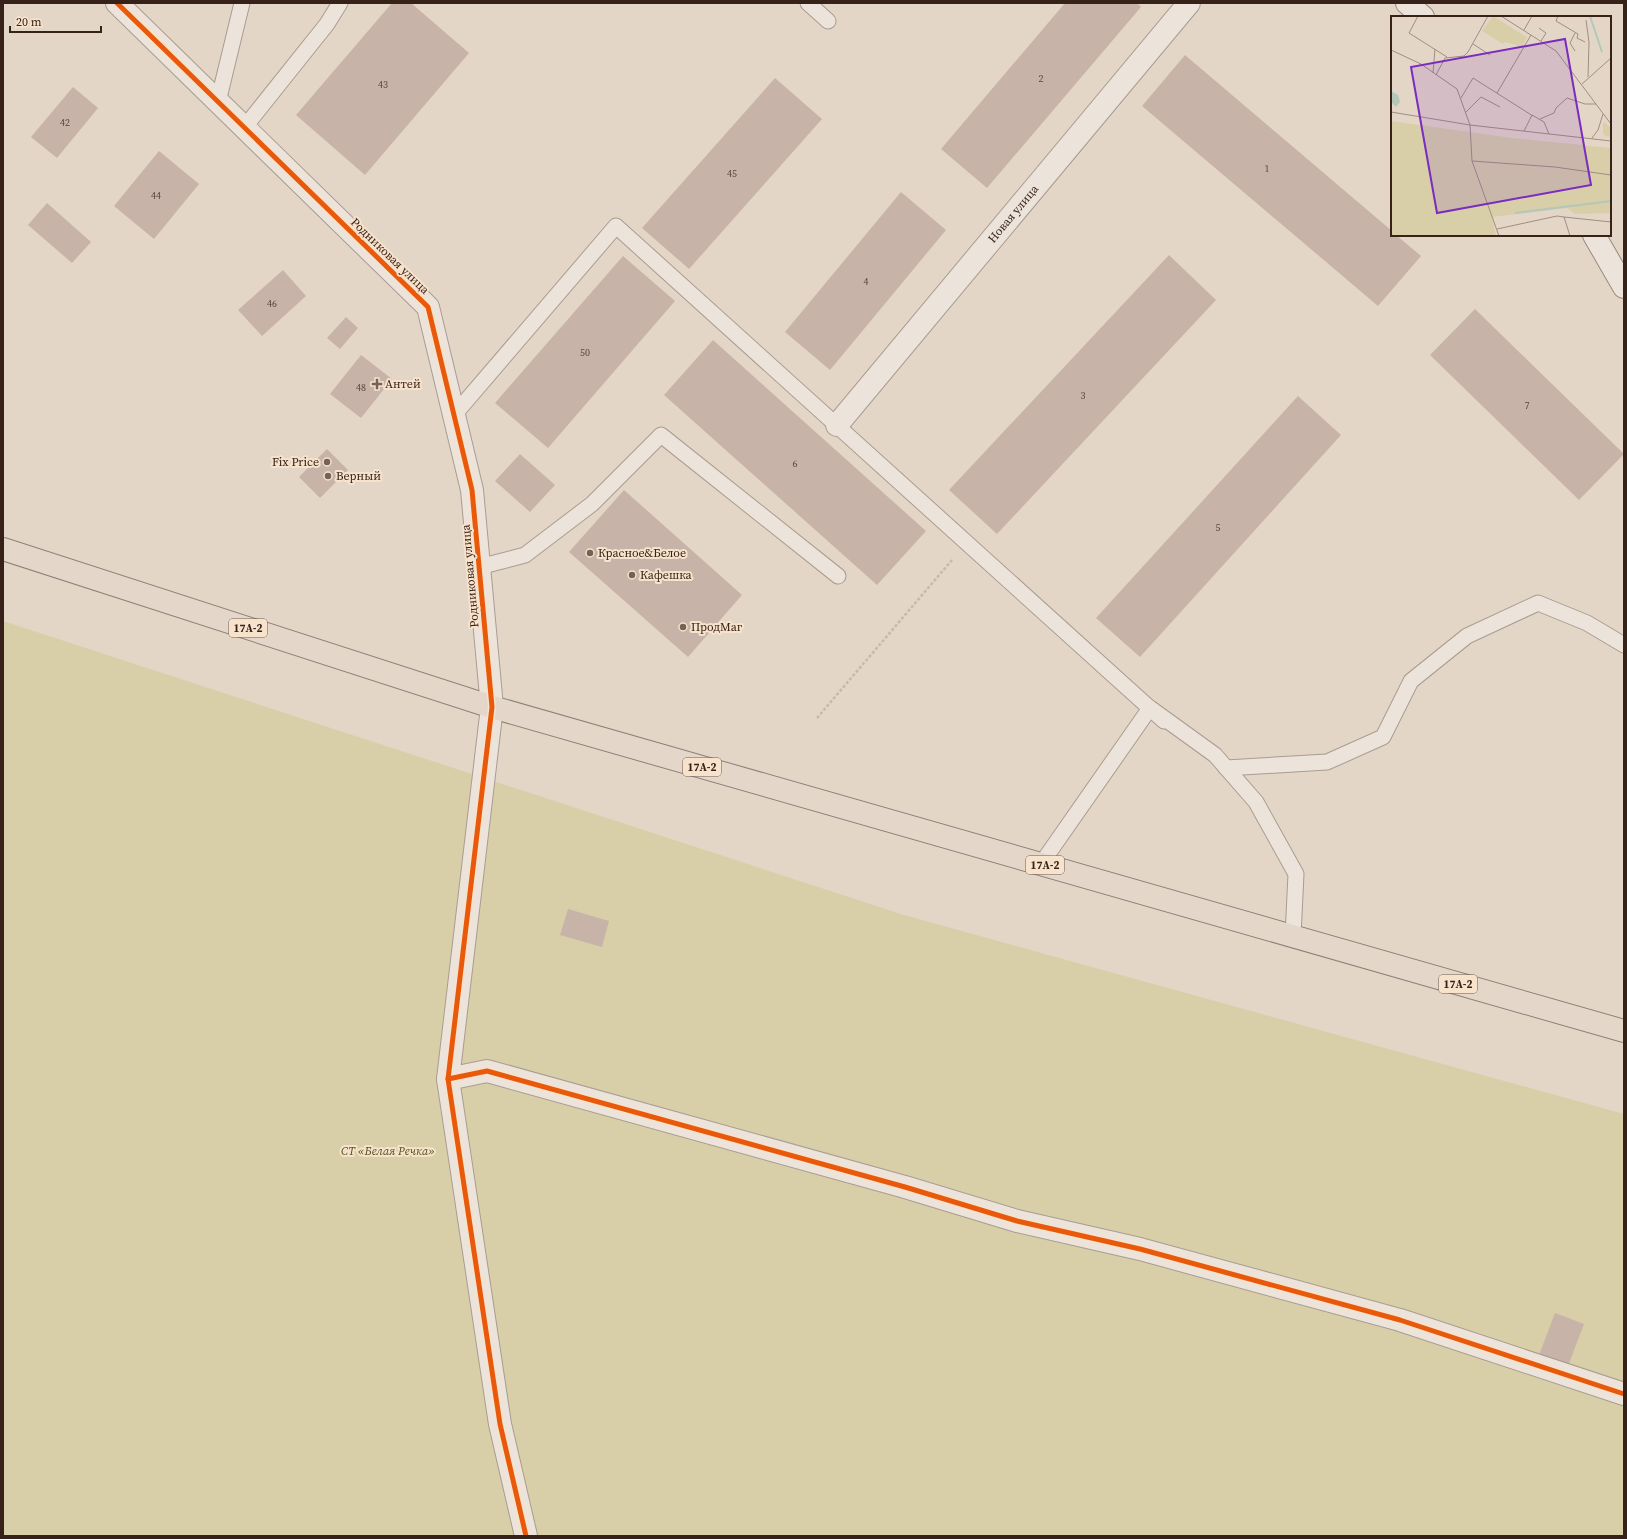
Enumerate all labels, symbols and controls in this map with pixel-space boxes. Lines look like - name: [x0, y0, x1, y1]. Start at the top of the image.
- scale bar: [10, 8, 101, 34]
- text: 20 m: [16, 14, 42, 30]
- inset map: [1391, 16, 1611, 236]
- house number: 2: [1039, 72, 1044, 85]
- house number: 43: [378, 78, 388, 91]
- house number: 42: [60, 116, 70, 129]
- house number: 1: [1265, 162, 1270, 175]
- house number: 45: [727, 167, 737, 180]
- street label: Новая улица: [984, 181, 1043, 246]
- house number: 44: [151, 189, 161, 202]
- street label: Родниковая улица: [347, 214, 433, 298]
- house number: 4: [864, 275, 869, 288]
- house number: 46: [267, 297, 277, 310]
- house number: 50: [580, 346, 590, 359]
- place label: Антей: [385, 376, 421, 392]
- marker: Антей: [372, 379, 382, 389]
- house number: 48: [356, 381, 366, 394]
- house number: 3: [1081, 389, 1086, 402]
- house number: 7: [1525, 399, 1530, 412]
- place label: Fix Price: [272, 454, 319, 470]
- marker: Fix Price: [322, 457, 332, 467]
- house number: 6: [793, 457, 798, 470]
- place label: Верный: [336, 468, 381, 484]
- marker: Верный: [323, 471, 333, 481]
- house number: 5: [1216, 521, 1221, 534]
- street label: Родниковая улица: [457, 523, 482, 628]
- place label: Красное&Белое: [598, 545, 686, 561]
- marker: Красное&Белое: [585, 548, 595, 558]
- place label: Кафешка: [640, 567, 693, 583]
- marker: Кафешка: [627, 570, 637, 580]
- road number: 17А-2: [229, 619, 267, 637]
- place label: ПродМаг: [691, 619, 743, 635]
- marker: ПродМаг: [678, 622, 688, 632]
- road number: 17А-2: [683, 758, 721, 776]
- road number: 17А-2: [1026, 856, 1064, 874]
- road number: 17А-2: [1439, 975, 1477, 993]
- park label: СТ «Белая Речка»: [341, 1143, 435, 1159]

